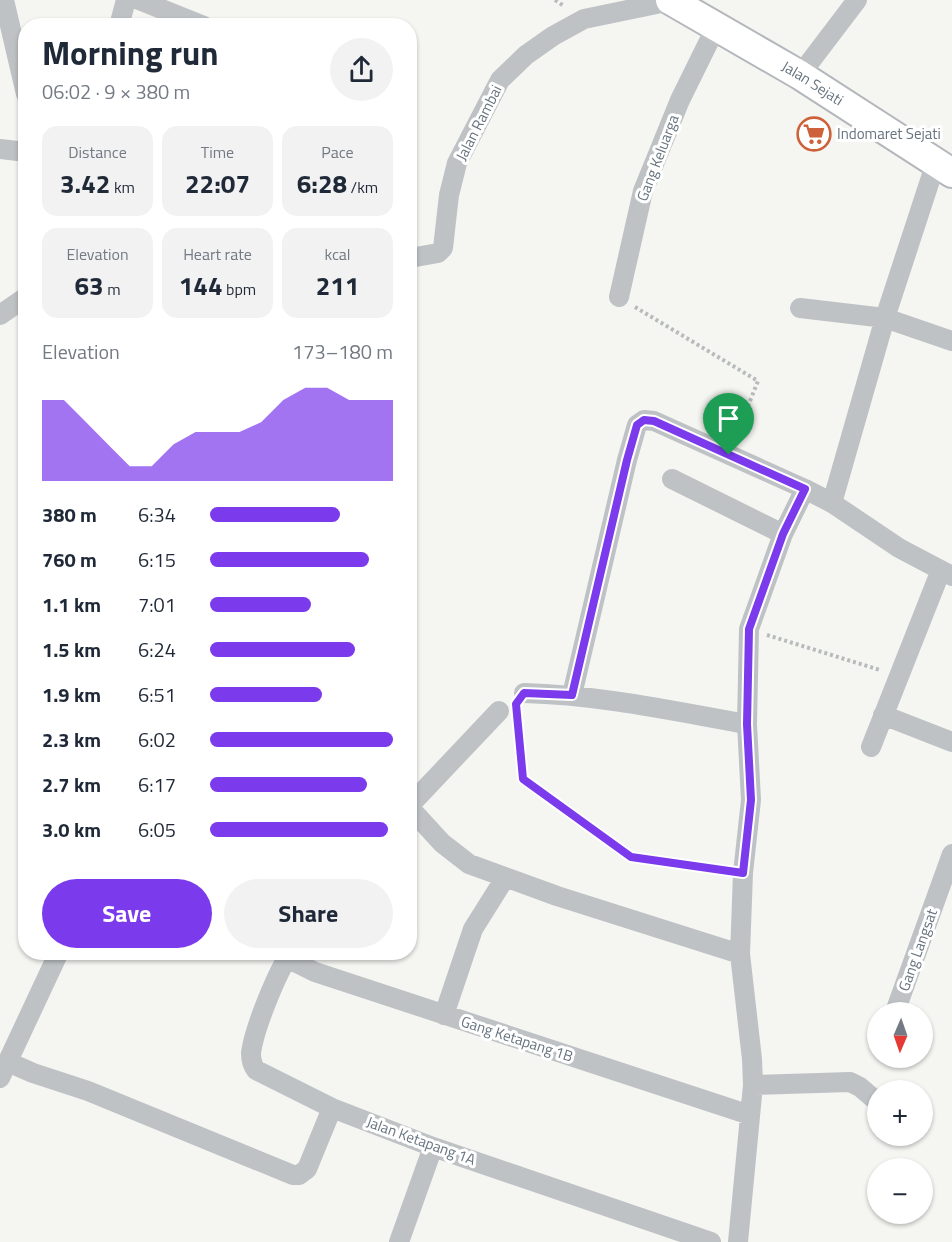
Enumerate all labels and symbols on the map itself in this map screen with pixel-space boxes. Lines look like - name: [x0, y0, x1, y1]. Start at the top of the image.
- street label: Jalan Sejati: [777, 55, 848, 111]
- street label: Jalan Rambai: [450, 81, 507, 165]
- street label: Gang Keluarga: [630, 111, 685, 204]
- supermarket icon: Indomaret Sejati: [796, 116, 832, 152]
- place label: Indomaret Sejati: [837, 122, 941, 145]
- pin: [703, 393, 754, 455]
- street label: Gang Langsat: [892, 905, 943, 994]
- north arrow: [867, 1002, 933, 1068]
- street label: Gang Ketapang 1B: [458, 1010, 576, 1067]
- street label: Jalan Ketapang 1A: [363, 1110, 479, 1171]

